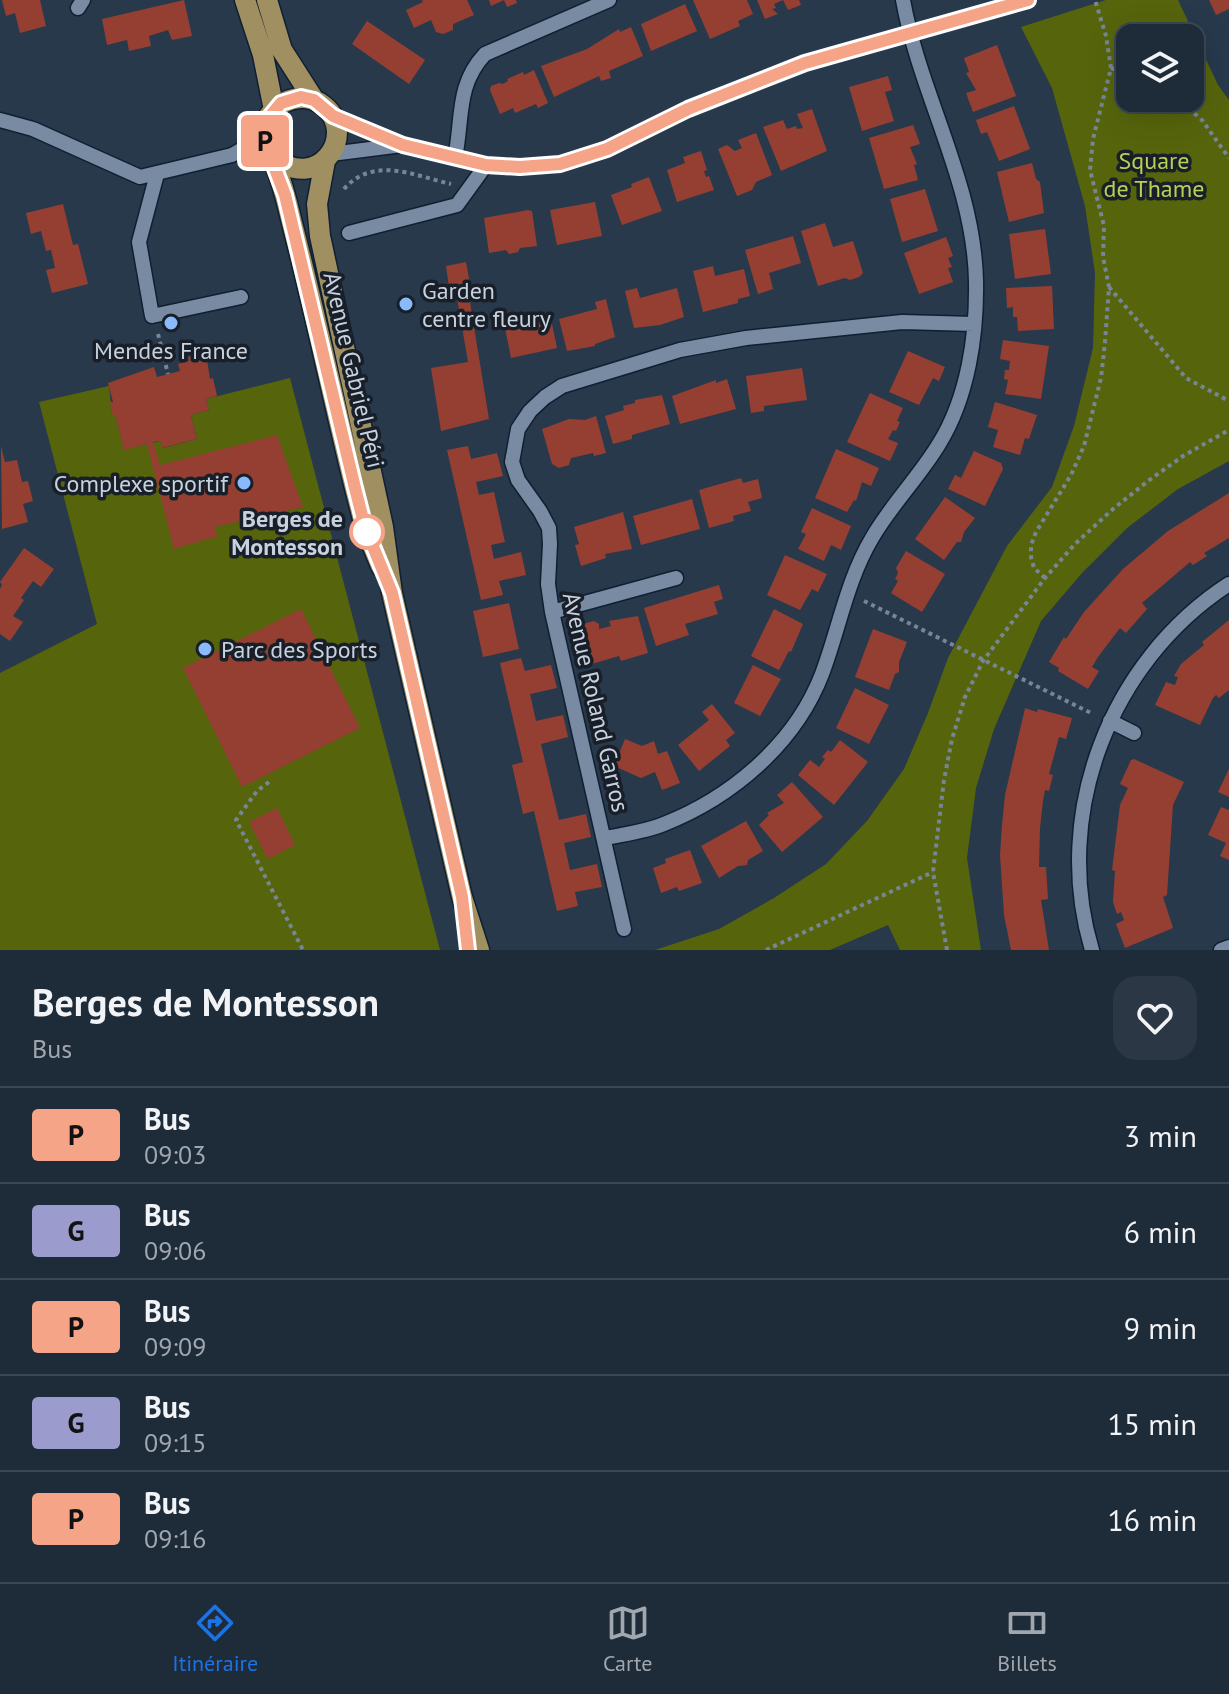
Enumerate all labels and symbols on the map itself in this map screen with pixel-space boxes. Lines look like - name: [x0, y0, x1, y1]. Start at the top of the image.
- line badge: P: [239, 115, 291, 167]
- park label: Square de Thame: [1104, 145, 1204, 204]
- street label: Avenue Gabriel Péri: [316, 269, 392, 471]
- place label: Garden centre fleury: [422, 275, 551, 334]
- marker: Garden centre fleury: [397, 295, 415, 313]
- marker: Mendes France: [162, 314, 180, 332]
- place label: Mendes France: [94, 335, 248, 366]
- place label: Complexe sportif: [54, 468, 229, 499]
- marker: Complexe sportif: [235, 474, 253, 492]
- place label: Berges de Montesson: [231, 503, 343, 562]
- marker: Berges de Montesson: [350, 515, 384, 549]
- street label: Avenue Roland Garros: [556, 589, 636, 815]
- place label: Parc des Sports: [221, 634, 378, 665]
- marker: Parc des Sports: [196, 640, 214, 658]

